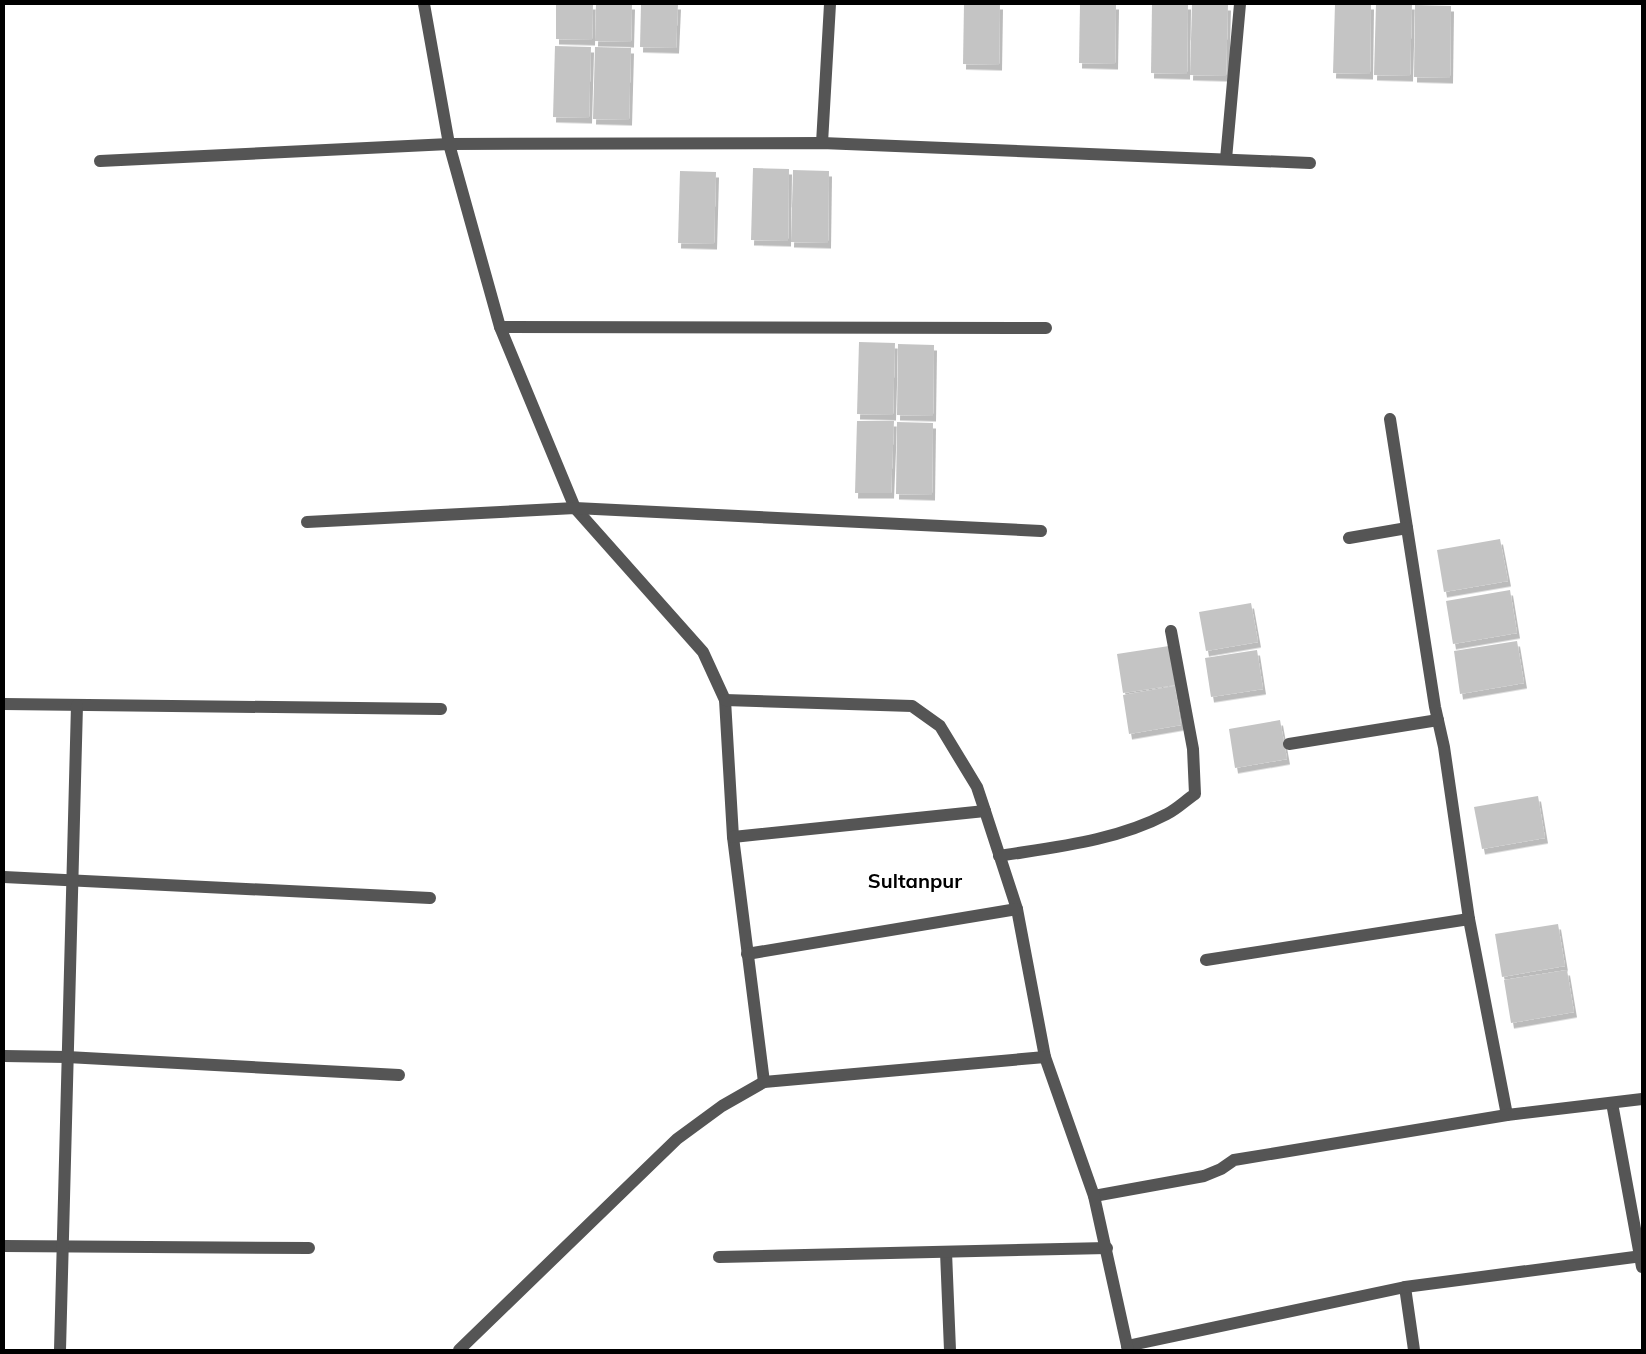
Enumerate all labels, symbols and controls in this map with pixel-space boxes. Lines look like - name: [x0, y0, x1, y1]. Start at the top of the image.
- district label: Sultanpur: [868, 868, 962, 893]

